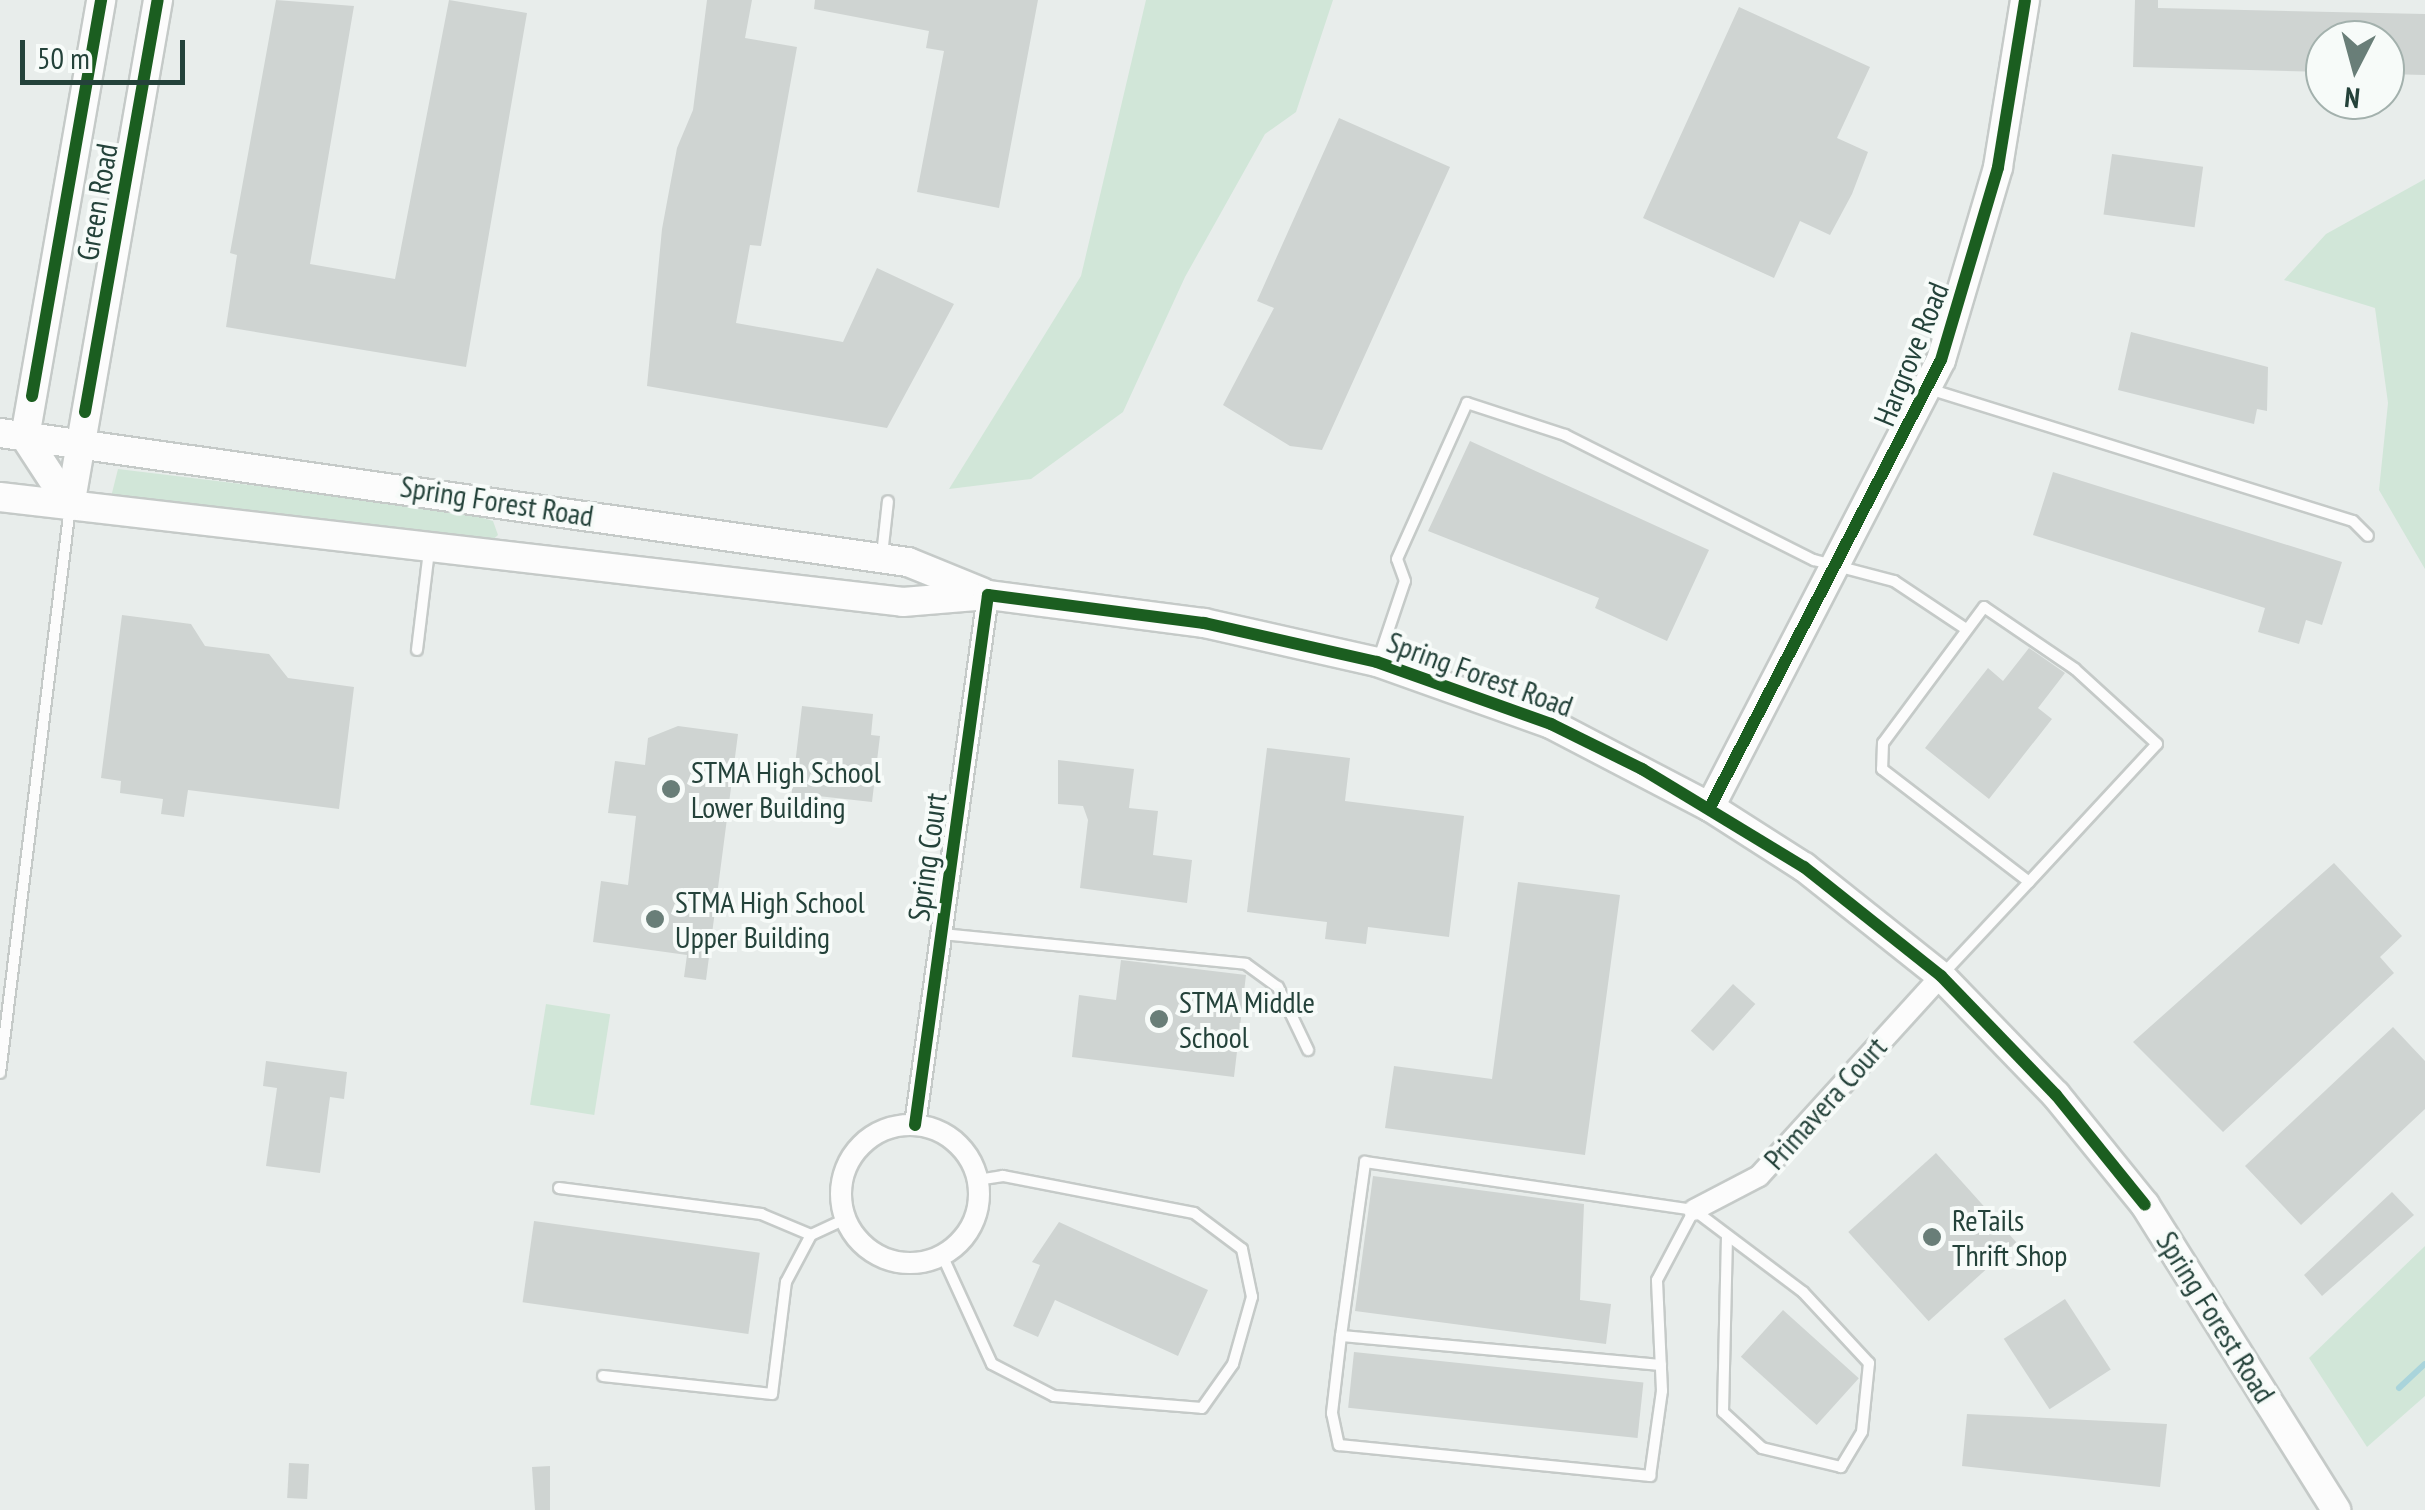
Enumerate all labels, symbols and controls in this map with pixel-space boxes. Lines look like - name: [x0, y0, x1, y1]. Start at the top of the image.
- scale bar: [25, 20, 190, 82]
- north arrow: [2305, 20, 2405, 120]
- text: 50 m: [37, 38, 90, 77]
- text: N: [2343, 79, 2361, 118]
- street label: Green Road: [69, 141, 125, 263]
- street label: Hargrove Road: [1866, 277, 1956, 431]
- street label: Spring Forest Road: [398, 468, 596, 534]
- street label: Spring Forest Road: [1382, 624, 1578, 724]
- place label: STMA High School Lower Building: [691, 754, 882, 824]
- marker: STMA High School Lower Building: [660, 778, 682, 800]
- street label: Spring Court: [900, 791, 954, 923]
- place label: STMA High School Upper Building: [675, 884, 866, 954]
- marker: STMA High School Upper Building: [644, 908, 666, 930]
- place label: STMA Middle School: [1179, 984, 1316, 1054]
- marker: STMA Middle School: [1148, 1008, 1170, 1030]
- street label: Primavera Court: [1756, 1029, 1894, 1177]
- place label: ReTails Thrift Shop: [1952, 1202, 2067, 1272]
- street label: Spring Forest Road: [2149, 1225, 2283, 1409]
- marker: ReTails Thrift Shop: [1921, 1226, 1943, 1248]

